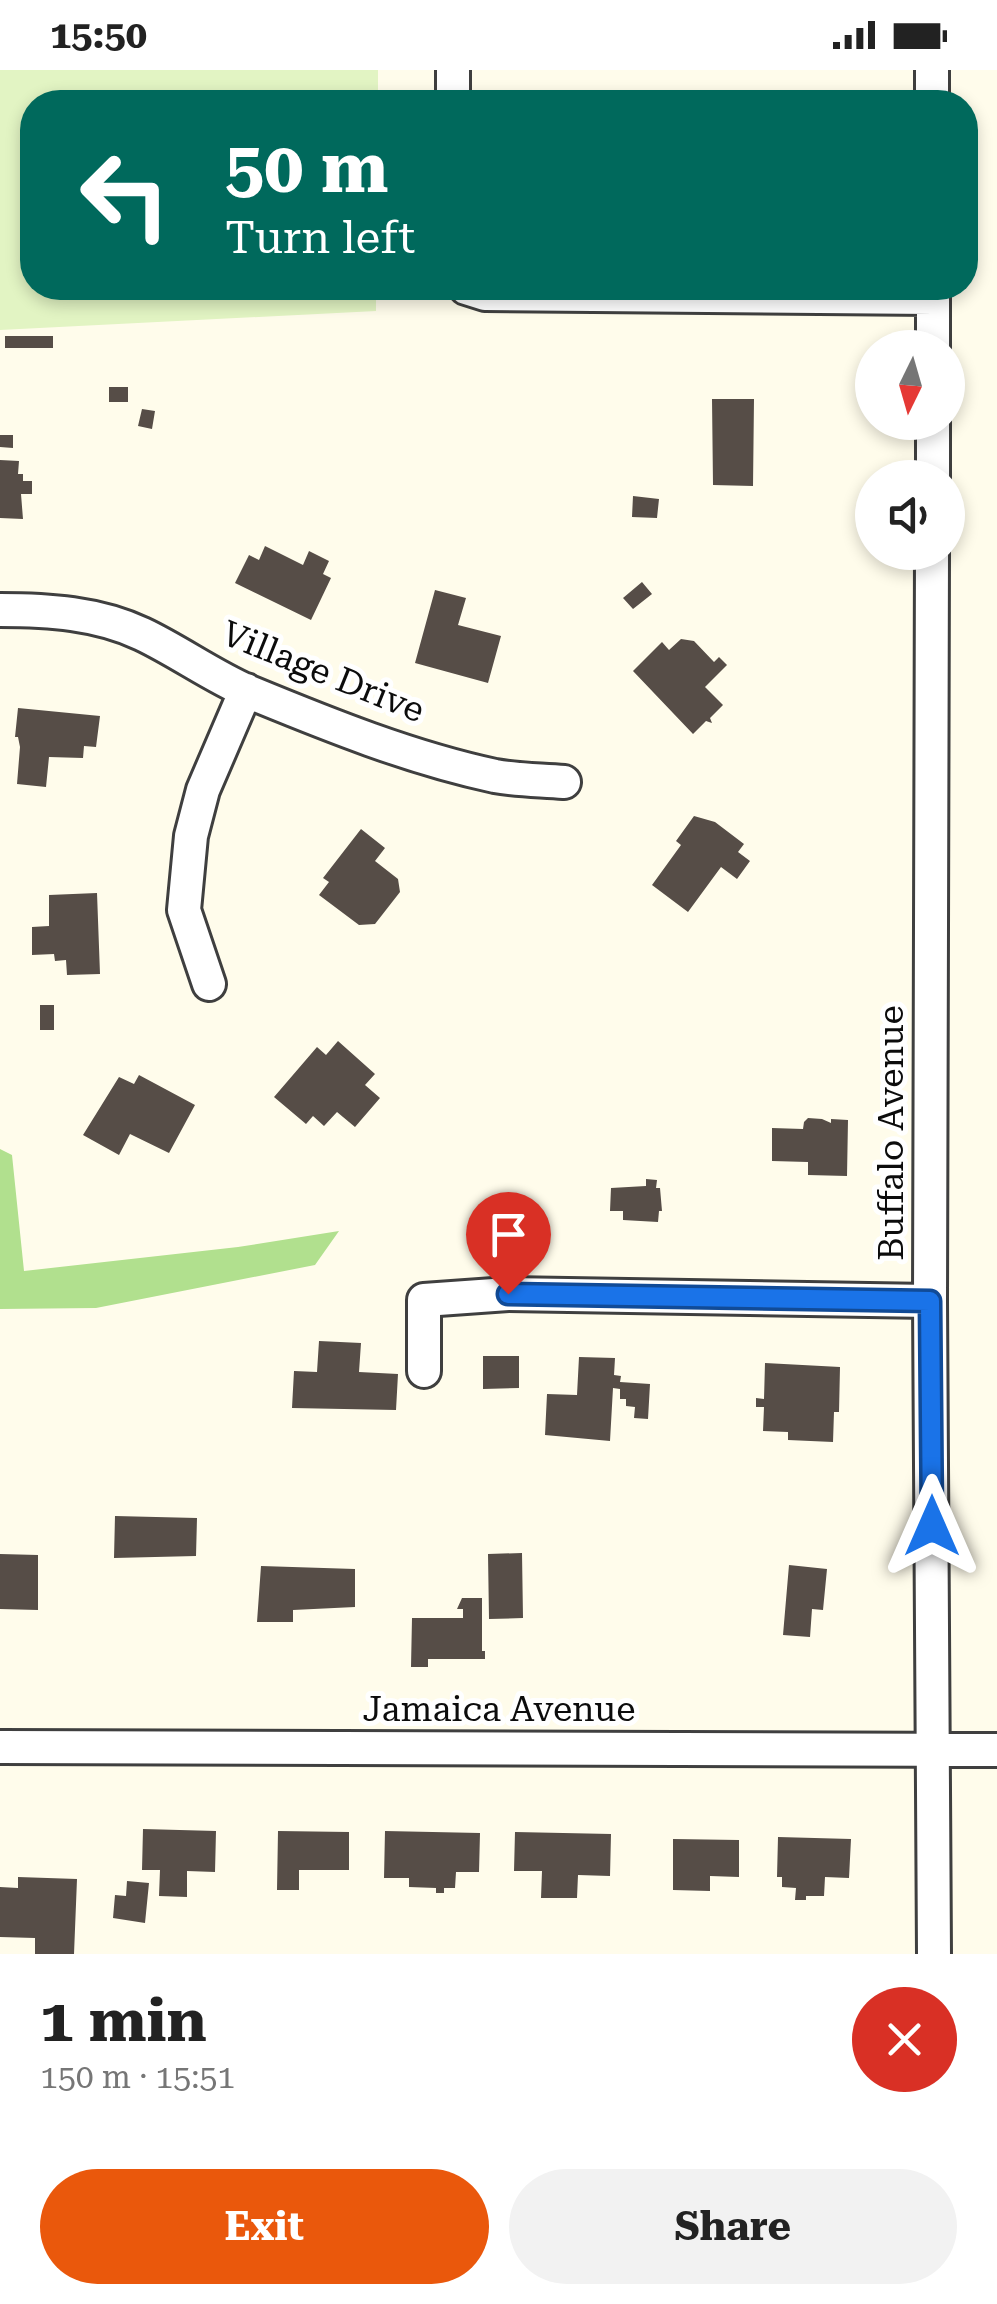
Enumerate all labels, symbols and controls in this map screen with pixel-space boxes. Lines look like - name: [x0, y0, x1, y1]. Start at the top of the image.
- text: 15:50: [50, 13, 147, 57]
- text: 50 m: [225, 127, 389, 209]
- icon: left: [60, 130, 190, 260]
- text: Turn left: [225, 211, 415, 264]
- north arrow: [855, 330, 965, 440]
- map controls: [855, 330, 965, 570]
- button: sound: [855, 460, 965, 570]
- street label: Village Drive: [216, 613, 430, 731]
- street label: Buffalo Avenue: [871, 1005, 912, 1261]
- pin: [466, 1192, 551, 1295]
- icon: arrive: [481, 1207, 536, 1262]
- position arrow: [880, 1474, 984, 1578]
- street label: Jamaica Avenue: [363, 1689, 635, 1730]
- text: 1 min: [40, 1985, 207, 2056]
- button: close: [852, 1987, 957, 2092]
- text: 150 m · 15:51: [40, 2058, 235, 2096]
- button: Exit: [40, 2169, 489, 2284]
- button: Share: [509, 2169, 957, 2284]

